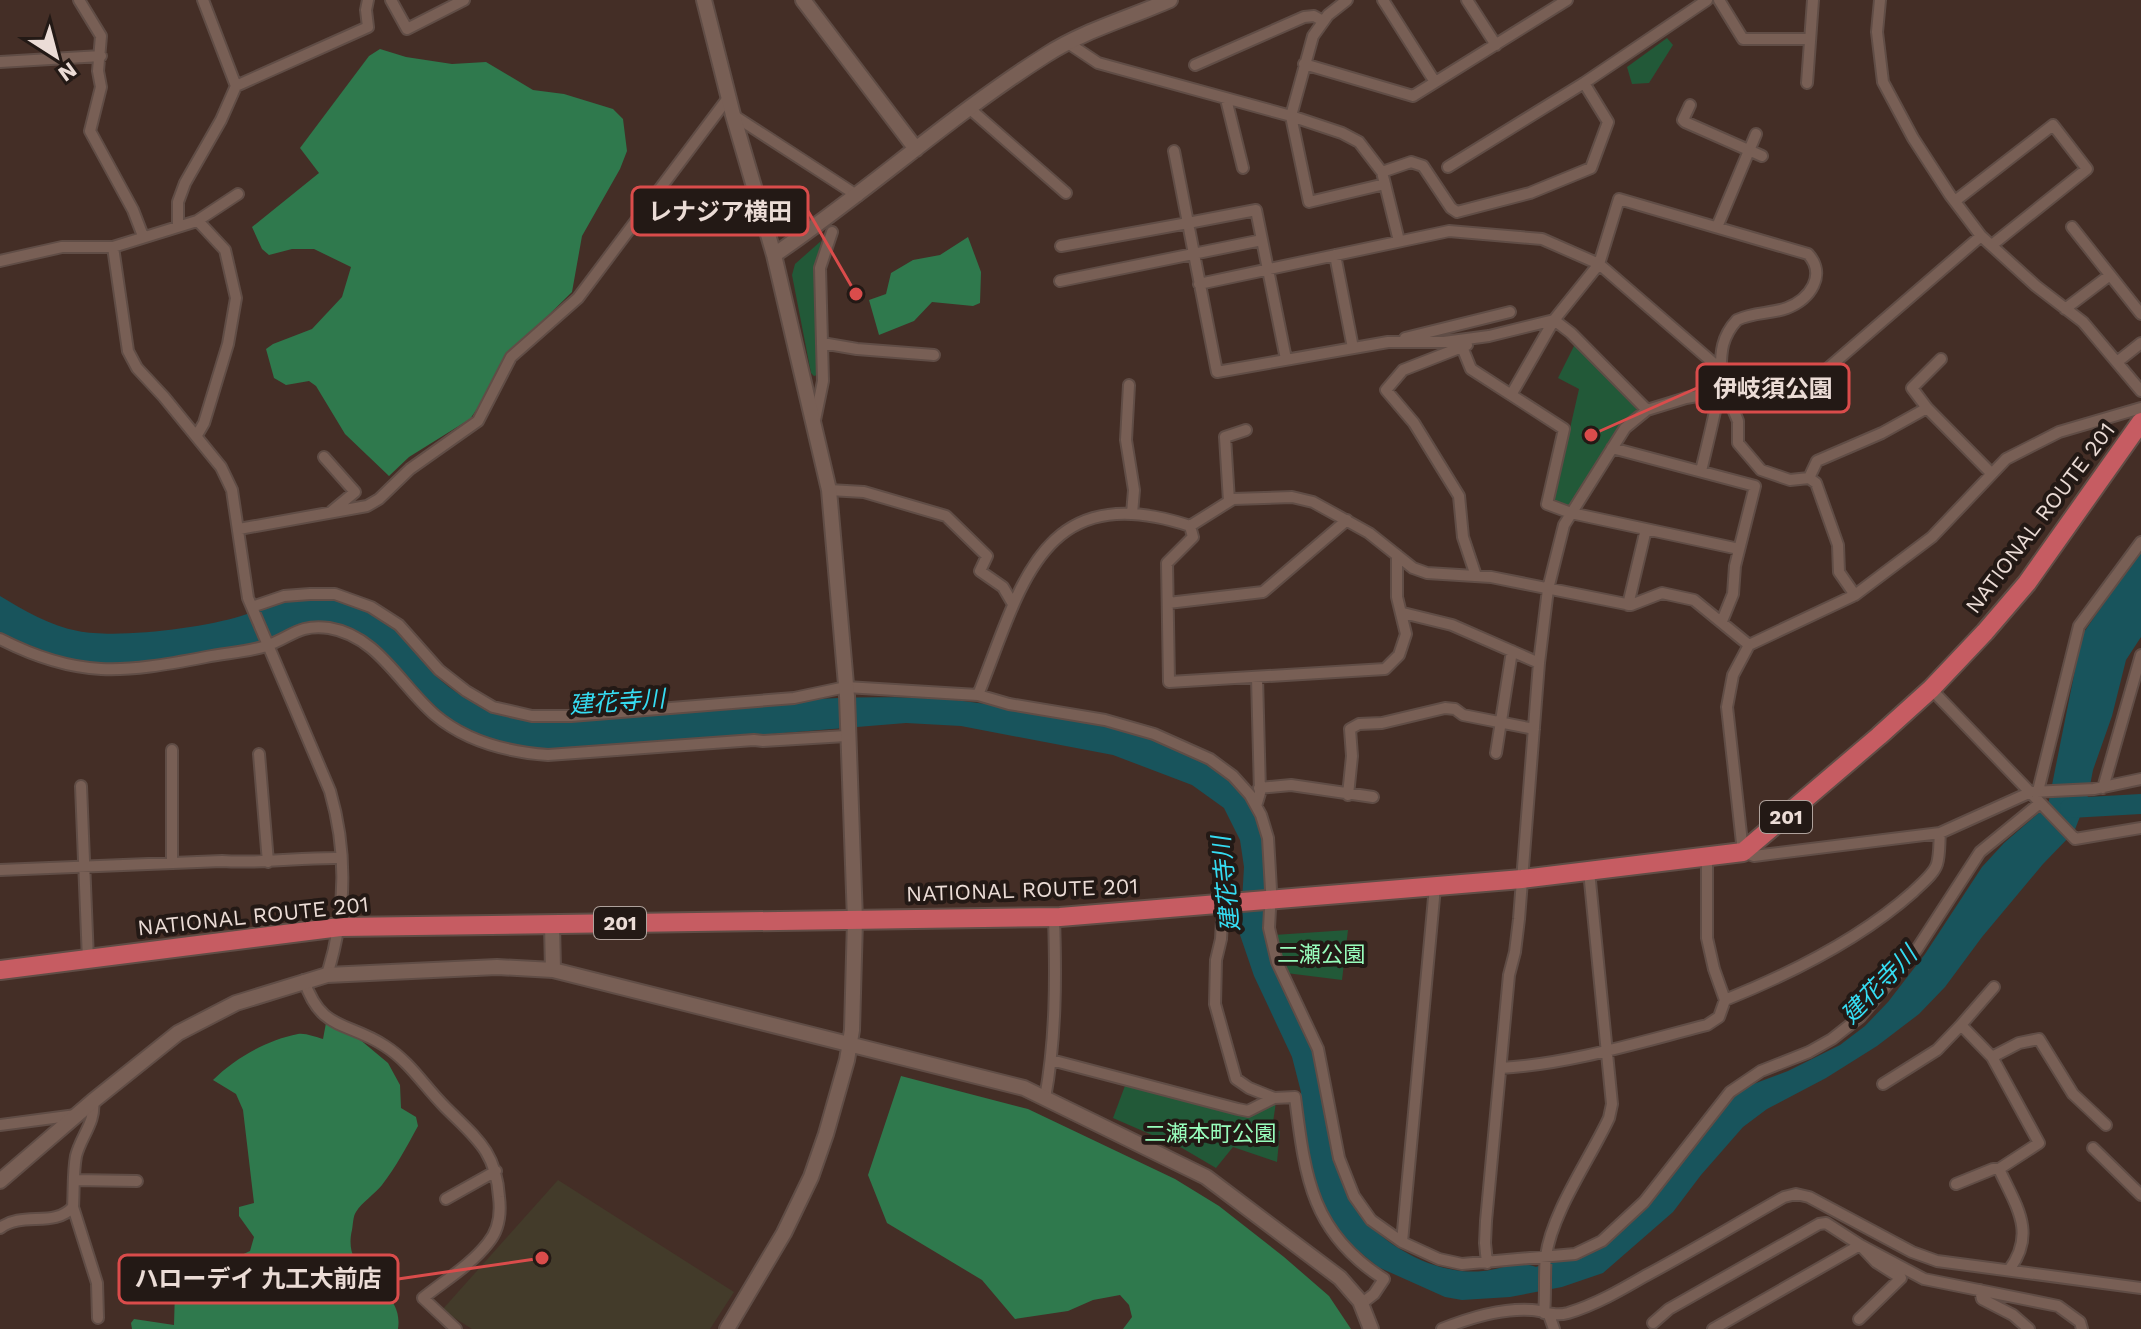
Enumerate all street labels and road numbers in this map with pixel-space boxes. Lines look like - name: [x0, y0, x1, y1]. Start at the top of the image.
- street label: NATIONAL ROUTE 201: [1960, 418, 2120, 618]
- road number: 201: [1760, 801, 1812, 833]
- street label: NATIONAL ROUTE 201: [906, 873, 1138, 907]
- street label: NATIONAL ROUTE 201: [136, 891, 370, 941]
- road number: 201: [594, 907, 646, 939]

